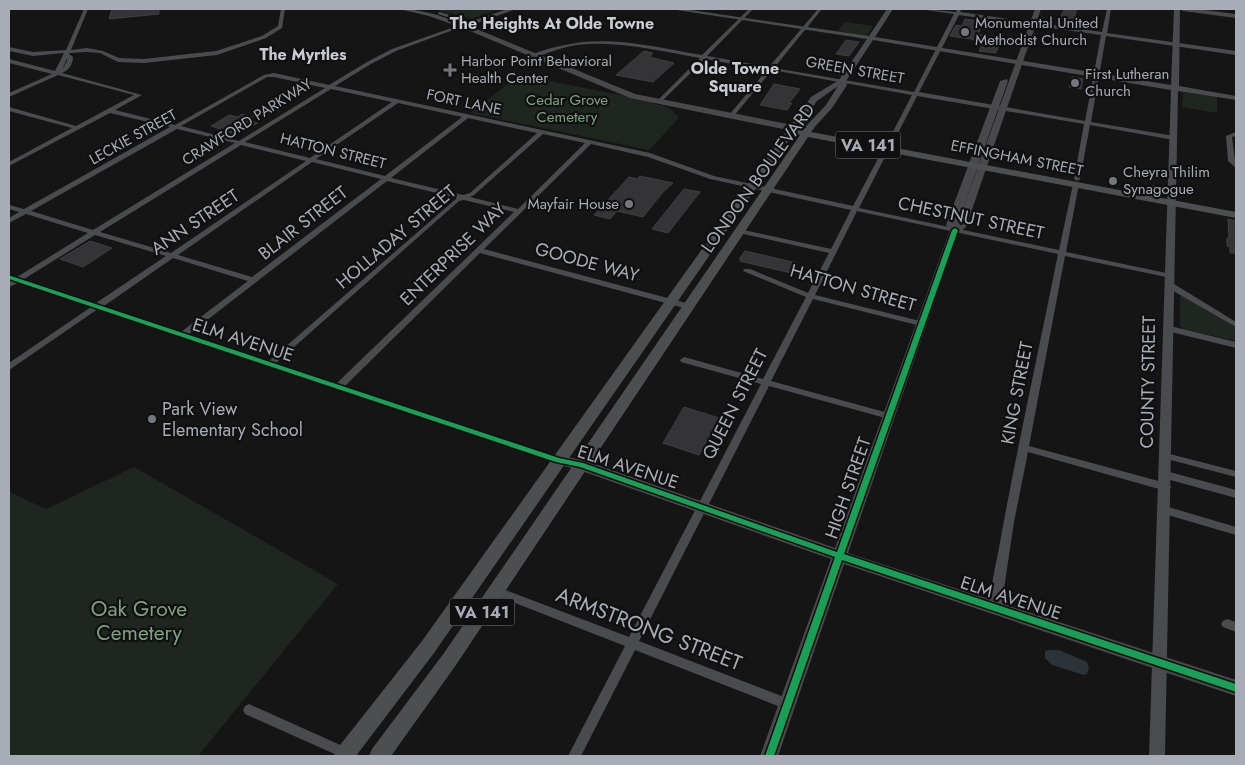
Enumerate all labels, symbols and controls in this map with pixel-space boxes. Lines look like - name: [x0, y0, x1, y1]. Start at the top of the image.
- district label: The Heights At Olde Towne: [450, 12, 654, 35]
- place label: Monumental United Methodist Church: [975, 12, 1098, 51]
- marker: Monumental United Methodist Church: [959, 26, 971, 38]
- district label: The Myrtles: [259, 43, 347, 66]
- place label: Harbor Point Behavioral Health Center: [461, 50, 612, 89]
- street label: GREEN STREET: [804, 51, 906, 89]
- district label: Olde Towne Square: [691, 57, 779, 98]
- marker: Harbor Point Behavioral Health Center: [443, 63, 457, 77]
- place label: First Lutheran Church: [1085, 63, 1169, 102]
- street label: CRAWFORD PARKWAY: [178, 73, 317, 171]
- marker: First Lutheran Church: [1069, 77, 1081, 89]
- street label: FORT LANE: [424, 83, 504, 121]
- park label: Cedar Grove Cemetery: [526, 89, 608, 128]
- street label: LONDON BOULEVARD: [695, 98, 821, 258]
- street label: LECKIE STREET: [85, 104, 181, 170]
- street label: HATTON STREET: [278, 127, 388, 175]
- road number: VA 141: [836, 132, 900, 158]
- street label: EFFINGHAM STREET: [949, 134, 1085, 182]
- place label: Cheyra Thilim Synagogue: [1123, 161, 1210, 200]
- marker: Cheyra Thilim Synagogue: [1107, 175, 1119, 187]
- street label: HOLLADAY STREET: [330, 178, 462, 295]
- street label: BLAIR STREET: [253, 179, 354, 266]
- street label: ANN STREET: [146, 182, 245, 261]
- street label: CHESTNUT STREET: [896, 190, 1047, 246]
- place label: Mayfair House: [527, 193, 619, 215]
- street label: ENTERPRISE WAY: [394, 196, 512, 311]
- marker: Mayfair House: [623, 198, 635, 210]
- street label: GOODE WAY: [532, 236, 643, 289]
- street label: HATTON STREET: [787, 258, 920, 319]
- street label: ELM AVENUE: [189, 311, 297, 369]
- street label: COUNTY STREET: [1134, 315, 1162, 449]
- street label: KING STREET: [994, 339, 1040, 447]
- street label: QUEEN STREET: [696, 344, 774, 464]
- place label: Park View Elementary School: [162, 396, 303, 443]
- marker: Park View Elementary School: [146, 413, 158, 425]
- street label: HIGH STREET: [818, 433, 878, 542]
- street label: ELM AVENUE: [574, 438, 682, 496]
- street label: ELM AVENUE: [957, 569, 1065, 627]
- street label: ARMSTRONG STREET: [552, 580, 747, 678]
- park label: Oak Grove Cemetery: [91, 594, 187, 648]
- road number: VA 141: [450, 598, 514, 626]

